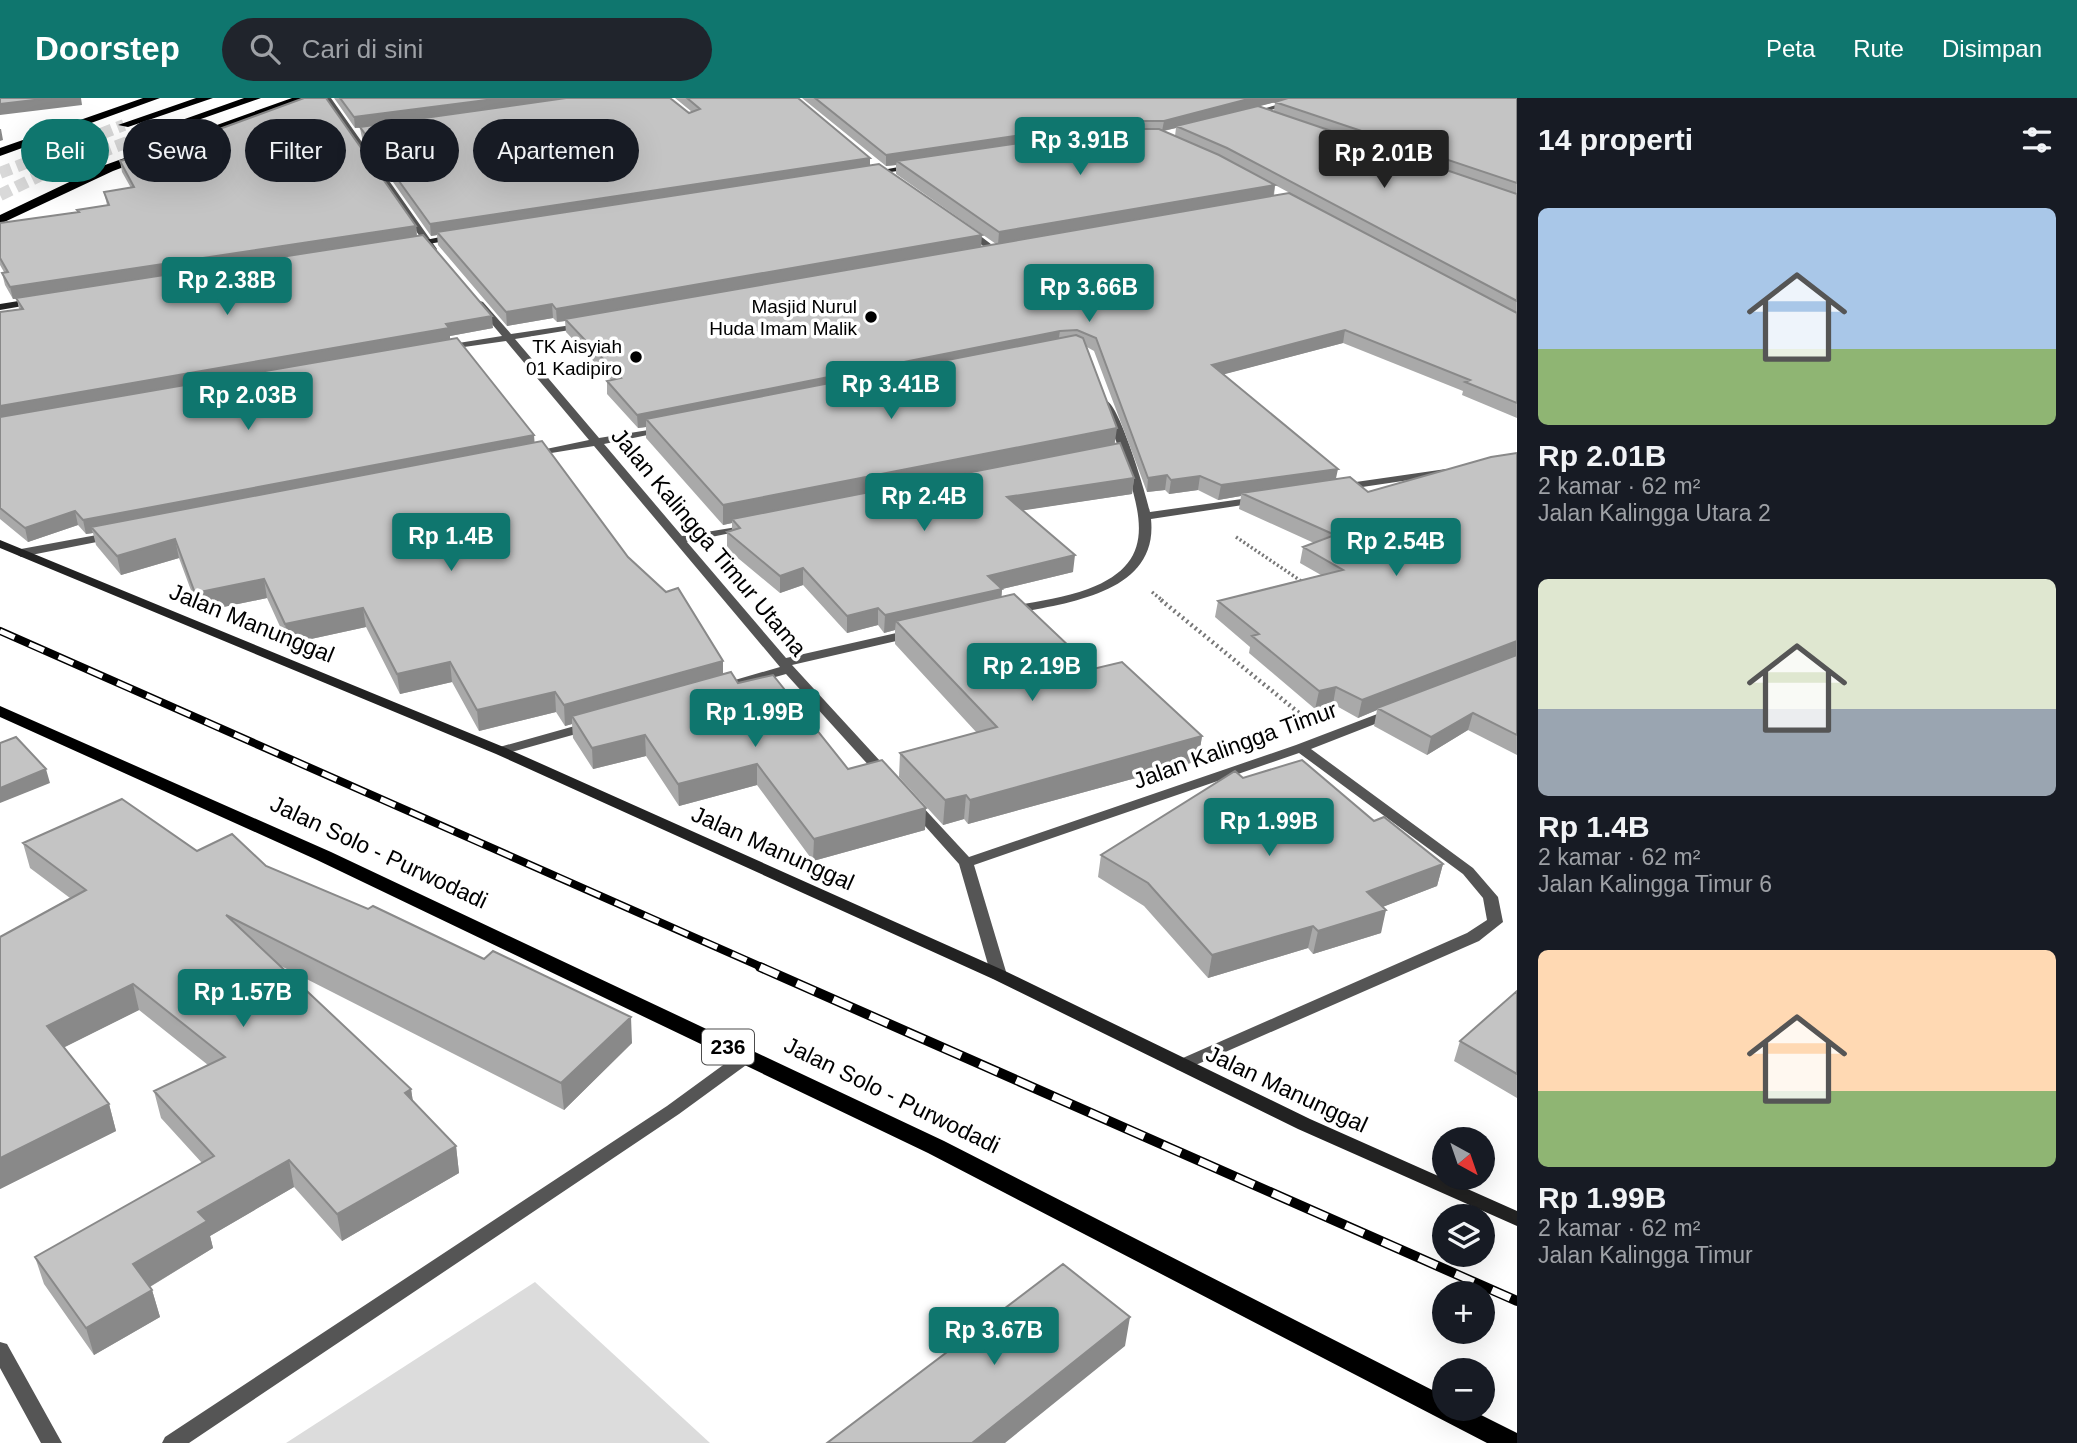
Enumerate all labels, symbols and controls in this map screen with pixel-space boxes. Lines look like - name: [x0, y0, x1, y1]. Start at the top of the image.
- search box: [222, 18, 712, 81]
- text: Doorstep: [35, 30, 180, 67]
- icon: search: [246, 30, 284, 68]
- text: Cari di sini: [302, 34, 423, 64]
- text: Peta: [1766, 35, 1815, 62]
- text: Rute: [1853, 35, 1904, 62]
- text: Disimpan: [1942, 35, 2042, 62]
- pin: Rp 3.91B: [1008, 118, 1152, 177]
- chip: Beli: [21, 119, 109, 182]
- chip: Sewa: [123, 119, 231, 182]
- chip: Filter: [245, 119, 346, 182]
- chip: Baru: [360, 119, 459, 182]
- chip: Apartemen: [473, 119, 639, 182]
- icon: filters: [2018, 121, 2056, 159]
- text: 14 properti: [1538, 123, 1693, 156]
- text: Rp 3.91B: [1031, 127, 1129, 153]
- pin: Rp 2.01B: [1312, 130, 1456, 190]
- text: Rp 2.01B: [1335, 140, 1433, 166]
- icon: home: [1734, 254, 1860, 380]
- pin: Rp 2.38B: [155, 258, 299, 317]
- pin: Rp 3.66B: [1017, 264, 1161, 324]
- text: Rp 2.38B: [178, 267, 276, 293]
- text: Rp 3.66B: [1040, 274, 1138, 300]
- place label: Masjid Nurul Huda Imam Malik: [709, 296, 857, 339]
- marker: Masjid Nurul Huda Imam Malik: [863, 309, 879, 325]
- place label: TK Aisyiah 01 Kadipiro: [526, 336, 622, 379]
- marker: TK Aisyiah 01 Kadipiro: [628, 349, 644, 365]
- pin: Rp 3.41B: [819, 362, 963, 421]
- text: Rp 3.41B: [842, 371, 940, 397]
- pin: Rp 2.03B: [176, 372, 320, 432]
- text: Rp 2.03B: [199, 382, 297, 408]
- street label: Jalan Kalingga Timur Utama: [606, 423, 812, 661]
- text: Rp 2.01B: [1538, 439, 1666, 472]
- text: 2 kamar · 62 m²: [1538, 473, 1700, 499]
- pin: Rp 2.4B: [859, 474, 989, 533]
- text: Rp 2.4B: [881, 483, 967, 509]
- text: Jalan Kalingga Utara 2: [1538, 500, 1771, 526]
- pin: Rp 1.4B: [386, 514, 516, 573]
- pin: Rp 2.54B: [1324, 518, 1468, 578]
- text: Rp 1.4B: [408, 523, 494, 549]
- text: Rp 2.54B: [1347, 528, 1445, 554]
- street label: Jalan Manunggal: [166, 578, 338, 668]
- icon: home: [1734, 625, 1860, 751]
- pin: Rp 2.19B: [960, 644, 1104, 703]
- text: Rp 2.19B: [983, 653, 1081, 679]
- pin: Rp 1.99B: [683, 690, 827, 749]
- street label: Jalan Kalingga Timur: [1130, 696, 1341, 794]
- text: Rp 1.99B: [706, 699, 804, 725]
- street label: Jalan Solo - Purwodadi: [266, 790, 492, 914]
- pin: Rp 1.99B: [1197, 798, 1341, 858]
- street label: Jalan Manunggal: [688, 800, 858, 896]
- text: Rp 1.99B: [1220, 808, 1318, 834]
- text: Rp 1.4B: [1538, 810, 1650, 843]
- text: 2 kamar · 62 m²: [1538, 844, 1700, 870]
- text: Jalan Kalingga Timur 6: [1538, 871, 1772, 897]
- pin: Rp 1.57B: [171, 970, 315, 1029]
- text: Rp 1.57B: [194, 979, 292, 1005]
- icon: home: [1734, 996, 1860, 1122]
- road number: 236: [702, 1030, 754, 1065]
- street label: Jalan Solo - Purwodadi: [780, 1031, 1004, 1159]
- street label: Jalan Manunggal: [1202, 1040, 1372, 1138]
- north arrow: [1432, 1127, 1494, 1190]
- map controls: [1432, 1127, 1495, 1421]
- text: Rp 1.99B: [1538, 1181, 1666, 1214]
- button: layers: [1432, 1204, 1495, 1267]
- text: 2 kamar · 62 m²: [1538, 1215, 1700, 1241]
- text: Jalan Kalingga Timur: [1538, 1242, 1753, 1268]
- button: +: [1432, 1281, 1495, 1344]
- pin: Rp 3.67B: [922, 1308, 1066, 1367]
- text: Rp 3.67B: [945, 1317, 1043, 1343]
- button: −: [1432, 1358, 1495, 1421]

